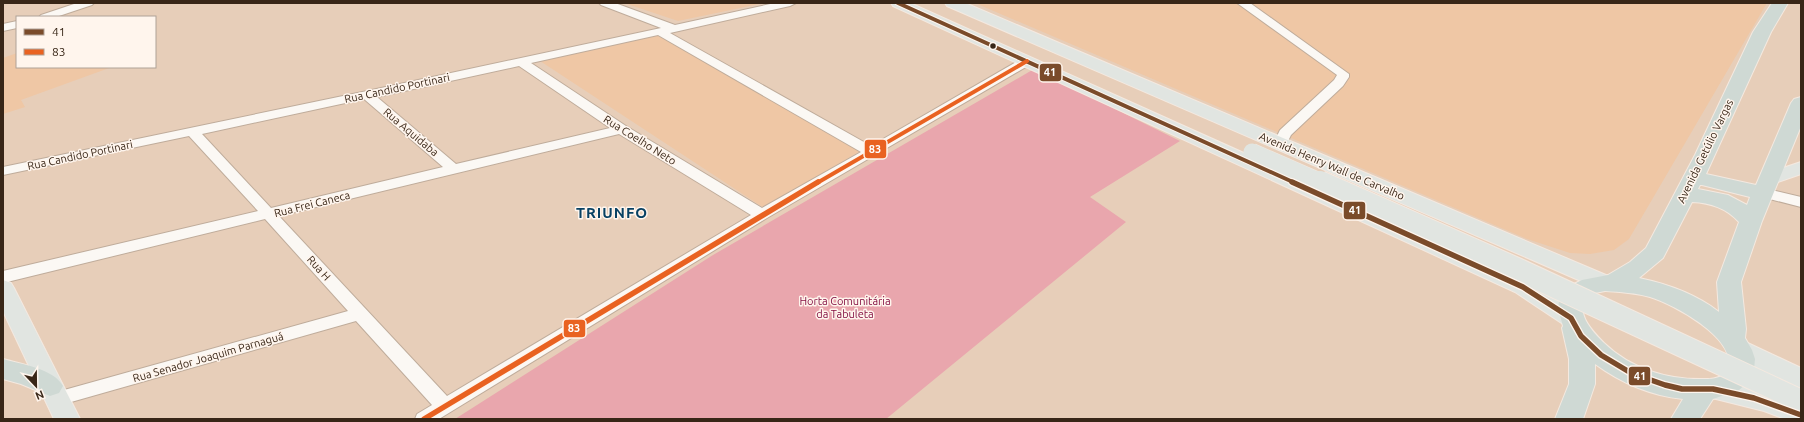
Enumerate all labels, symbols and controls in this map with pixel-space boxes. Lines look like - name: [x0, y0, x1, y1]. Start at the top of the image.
- legend: [16, 16, 156, 68]
- text: 41: [52, 25, 66, 38]
- unlabelled marker: [988, 41, 998, 51]
- text: 83: [52, 45, 66, 58]
- line badge: 41: [1039, 63, 1062, 82]
- text: 41: [1044, 66, 1056, 78]
- street label: Rua Candido Portinari: [343, 71, 451, 105]
- street label: Avenida Getúlio Vargas: [1675, 97, 1735, 205]
- street label: Rua Aquidaba: [381, 106, 441, 158]
- street label: Rua Coelho Neto: [601, 113, 679, 167]
- street label: Avenida Henry Wall de Carvalho: [1258, 130, 1406, 202]
- street label: Rua Candido Portinari: [26, 138, 134, 172]
- line badge: 83: [864, 139, 887, 159]
- text: 83: [869, 143, 881, 155]
- street label: Rua Frei Caneca: [273, 189, 351, 219]
- line badge: 41: [1343, 201, 1366, 220]
- district label: TRIUNFO: [576, 204, 648, 221]
- text: 41: [1349, 204, 1361, 216]
- street label: Rua H: [305, 253, 333, 283]
- park label: Horta Comunitária da Tabuleta: [799, 295, 891, 320]
- line badge: 83: [563, 319, 586, 338]
- text: 83: [568, 322, 580, 334]
- street label: Rua Senador Joaquim Parnaguá: [131, 330, 285, 384]
- north arrow: [16, 366, 56, 406]
- line badge: 41: [1628, 366, 1651, 386]
- text: 41: [1634, 370, 1646, 382]
- text: N: [34, 388, 46, 402]

